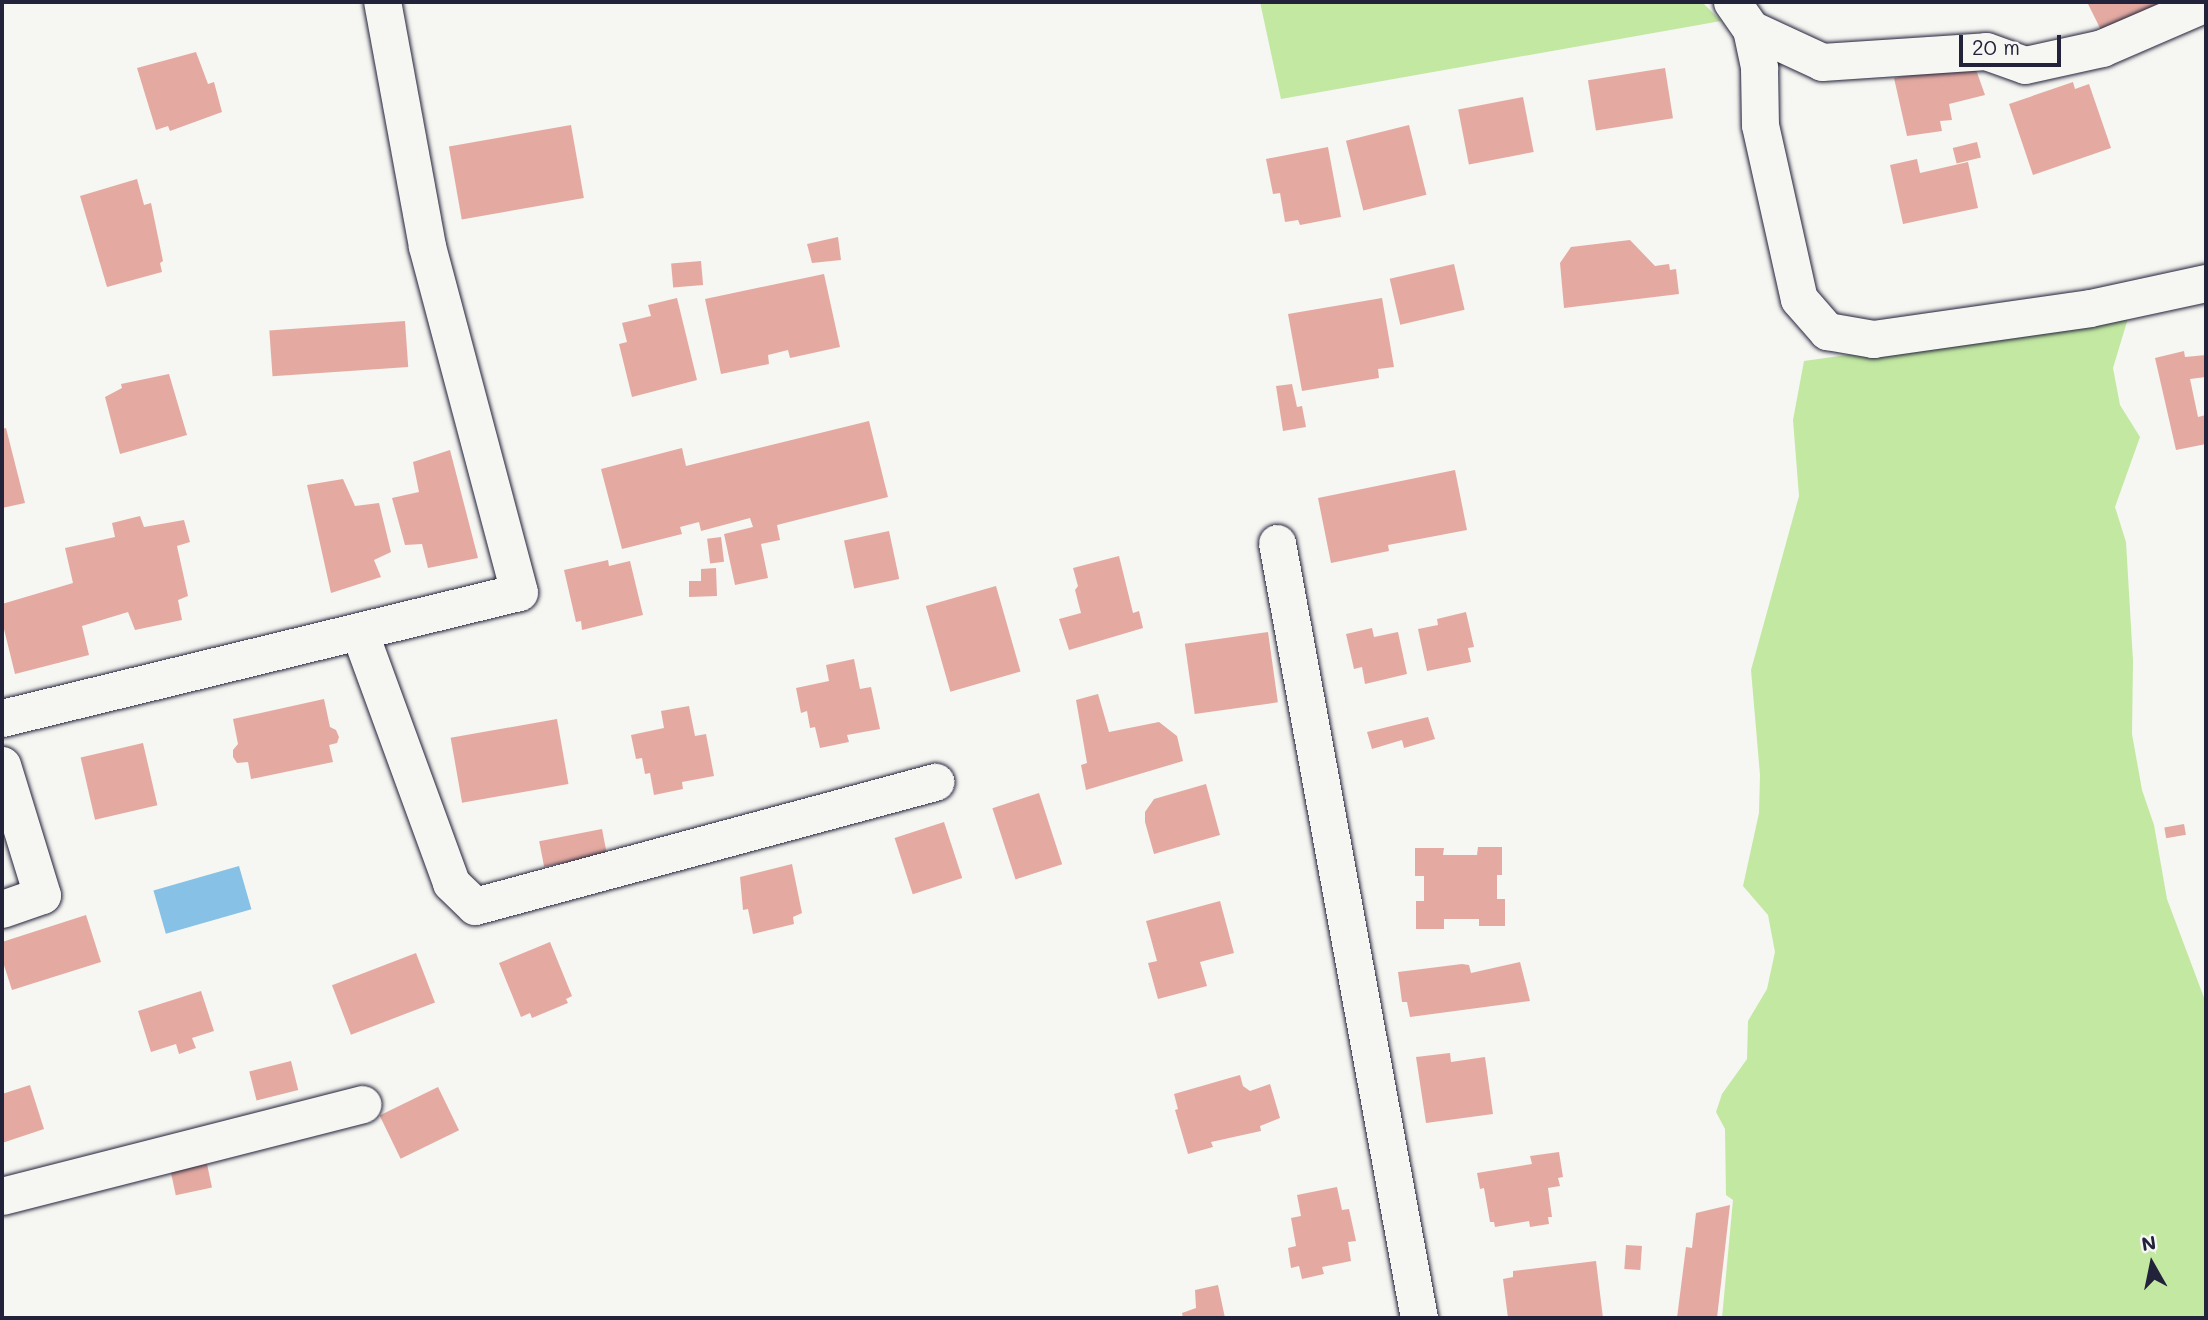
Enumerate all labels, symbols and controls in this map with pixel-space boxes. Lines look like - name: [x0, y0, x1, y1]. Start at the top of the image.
- scale bar: [1963, 21, 2064, 65]
- text: 20 m: [1972, 33, 2020, 60]
- north arrow: [2117, 1229, 2187, 1299]
- text: N: [2140, 1229, 2158, 1256]

